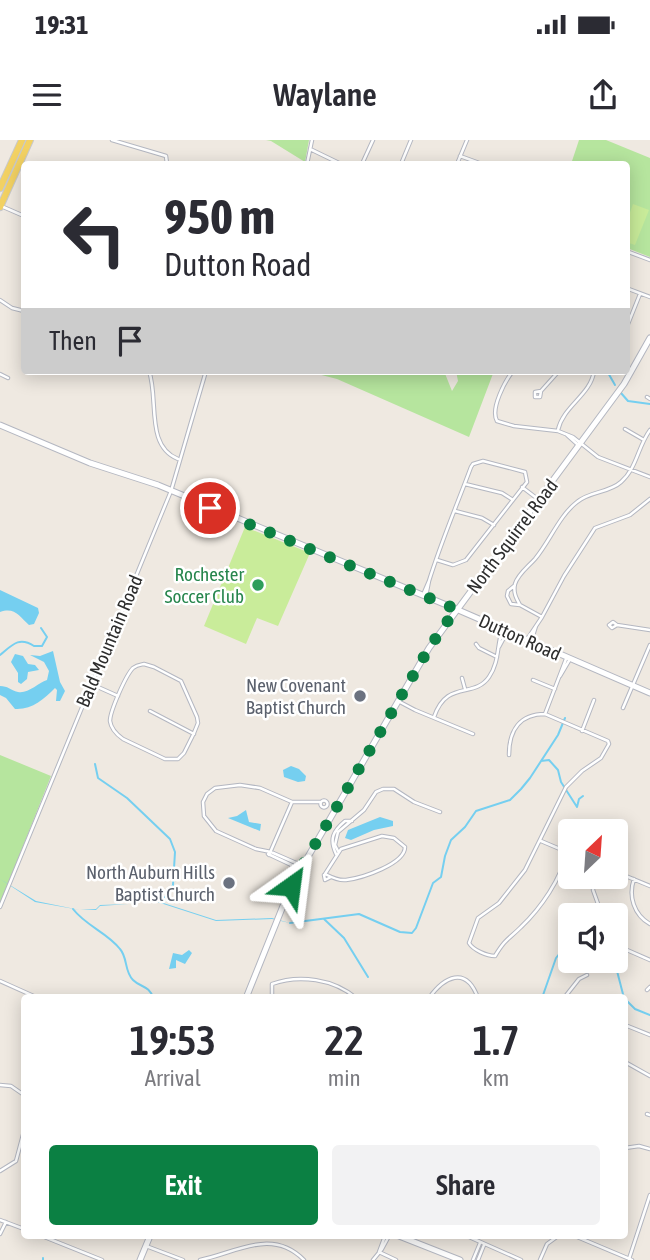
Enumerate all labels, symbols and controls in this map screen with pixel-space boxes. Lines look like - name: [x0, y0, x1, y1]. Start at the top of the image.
- text: 19:31: [35, 10, 89, 40]
- icon: menu: [28, 76, 66, 114]
- text: Waylane: [273, 76, 377, 113]
- icon: share: [584, 76, 622, 114]
- text: 950 m: [164, 188, 275, 244]
- icon: left: [49, 189, 140, 280]
- text: Dutton Road: [164, 246, 312, 283]
- icon: arrive: [111, 322, 149, 360]
- text: Then: [49, 326, 97, 356]
- street label: North Squirrel Road: [462, 475, 562, 597]
- pin: [180, 478, 240, 538]
- icon: arrive: [191, 489, 229, 527]
- place label: Rochester Soccer Club: [164, 563, 244, 607]
- street label: Bald Mountain Road: [71, 572, 147, 710]
- marker: Rochester Soccer Club: [250, 577, 266, 593]
- street label: Dutton Road: [476, 609, 564, 665]
- place label: New Covenant Baptist Church: [246, 674, 346, 718]
- marker: New Covenant Baptist Church: [352, 688, 368, 704]
- north arrow: [558, 819, 628, 889]
- map controls: [558, 819, 628, 973]
- position arrow: [254, 849, 328, 923]
- place label: North Auburn Hills Baptist Church: [86, 861, 215, 905]
- marker: North Auburn Hills Baptist Church: [221, 875, 237, 891]
- button: sound: [558, 903, 628, 973]
- text: 19:53: [130, 1016, 216, 1064]
- text: 22: [324, 1016, 364, 1064]
- text: 1.7: [472, 1016, 519, 1064]
- text: Arrival: [145, 1065, 201, 1091]
- text: min: [328, 1065, 361, 1091]
- text: km: [483, 1065, 509, 1091]
- button: Exit: [49, 1145, 318, 1225]
- button: Share: [332, 1145, 600, 1225]

